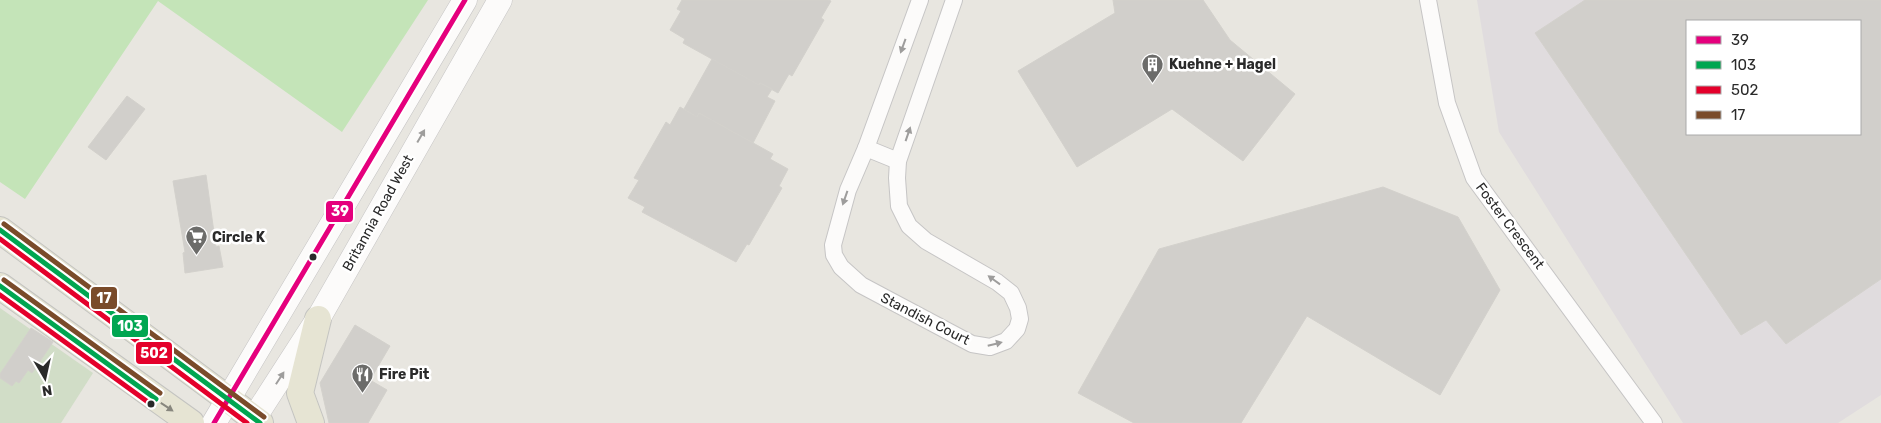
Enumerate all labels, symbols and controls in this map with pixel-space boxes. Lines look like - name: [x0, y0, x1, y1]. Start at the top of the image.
- legend: [1686, 20, 1861, 135]
- text: 39: [1731, 31, 1749, 49]
- one-way arrow: [899, 39, 907, 54]
- building icon: Kuehne + Hagel: [1141, 52, 1165, 83]
- place label: Kuehne + Hagel: [1169, 56, 1276, 73]
- text: 103: [1731, 56, 1756, 74]
- text: 502: [1731, 81, 1758, 99]
- text: 17: [1731, 106, 1745, 124]
- one-way arrow: [905, 126, 912, 141]
- one-way arrow: [417, 129, 426, 143]
- street label: Britannia Road West: [339, 151, 417, 274]
- street label: Foster Crescent: [1472, 179, 1548, 273]
- one-way arrow: [841, 190, 848, 205]
- line badge: 39: [325, 200, 354, 223]
- text: 39: [331, 203, 349, 220]
- supermarket icon: Circle K: [184, 225, 208, 256]
- place label: Circle K: [212, 229, 266, 246]
- unlabelled marker: [308, 252, 318, 262]
- one-way arrow: [987, 275, 1001, 285]
- line badge: 17: [90, 286, 118, 310]
- street label: Standish Court: [878, 289, 973, 349]
- text: 17: [97, 290, 111, 307]
- line badge: 103: [111, 314, 149, 338]
- text: 103: [117, 318, 143, 335]
- one-way arrow: [988, 340, 1003, 348]
- line badge: 502: [135, 341, 173, 365]
- text: 502: [140, 345, 168, 362]
- north arrow: [20, 353, 70, 403]
- restaurant icon: Fire Pit: [351, 362, 375, 393]
- place label: Fire Pit: [379, 366, 430, 383]
- one-way arrow: [276, 371, 285, 384]
- text: N: [41, 381, 53, 400]
- unlabelled marker: [146, 399, 156, 409]
- one-way arrow: [160, 402, 174, 412]

